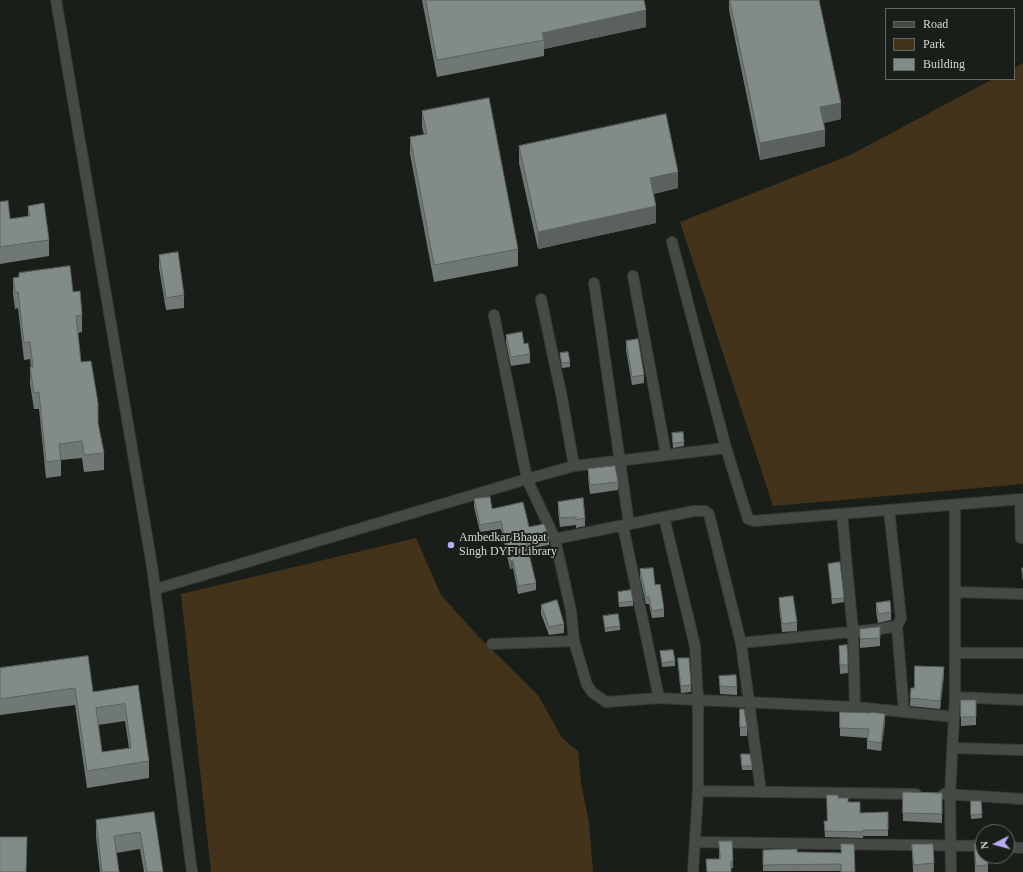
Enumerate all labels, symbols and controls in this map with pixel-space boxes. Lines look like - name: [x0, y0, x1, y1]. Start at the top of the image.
- legend: [885, 8, 1015, 80]
- text: Road: [923, 17, 948, 31]
- text: Park: [923, 37, 945, 51]
- text: Building: [923, 57, 965, 71]
- place label: Ambedkar Bhagat Singh DYFI Library: [459, 531, 557, 559]
- marker: Ambedkar Bhagat Singh DYFI Library: [446, 540, 456, 550]
- north arrow: [975, 824, 1015, 864]
- text: N: [978, 841, 990, 850]

